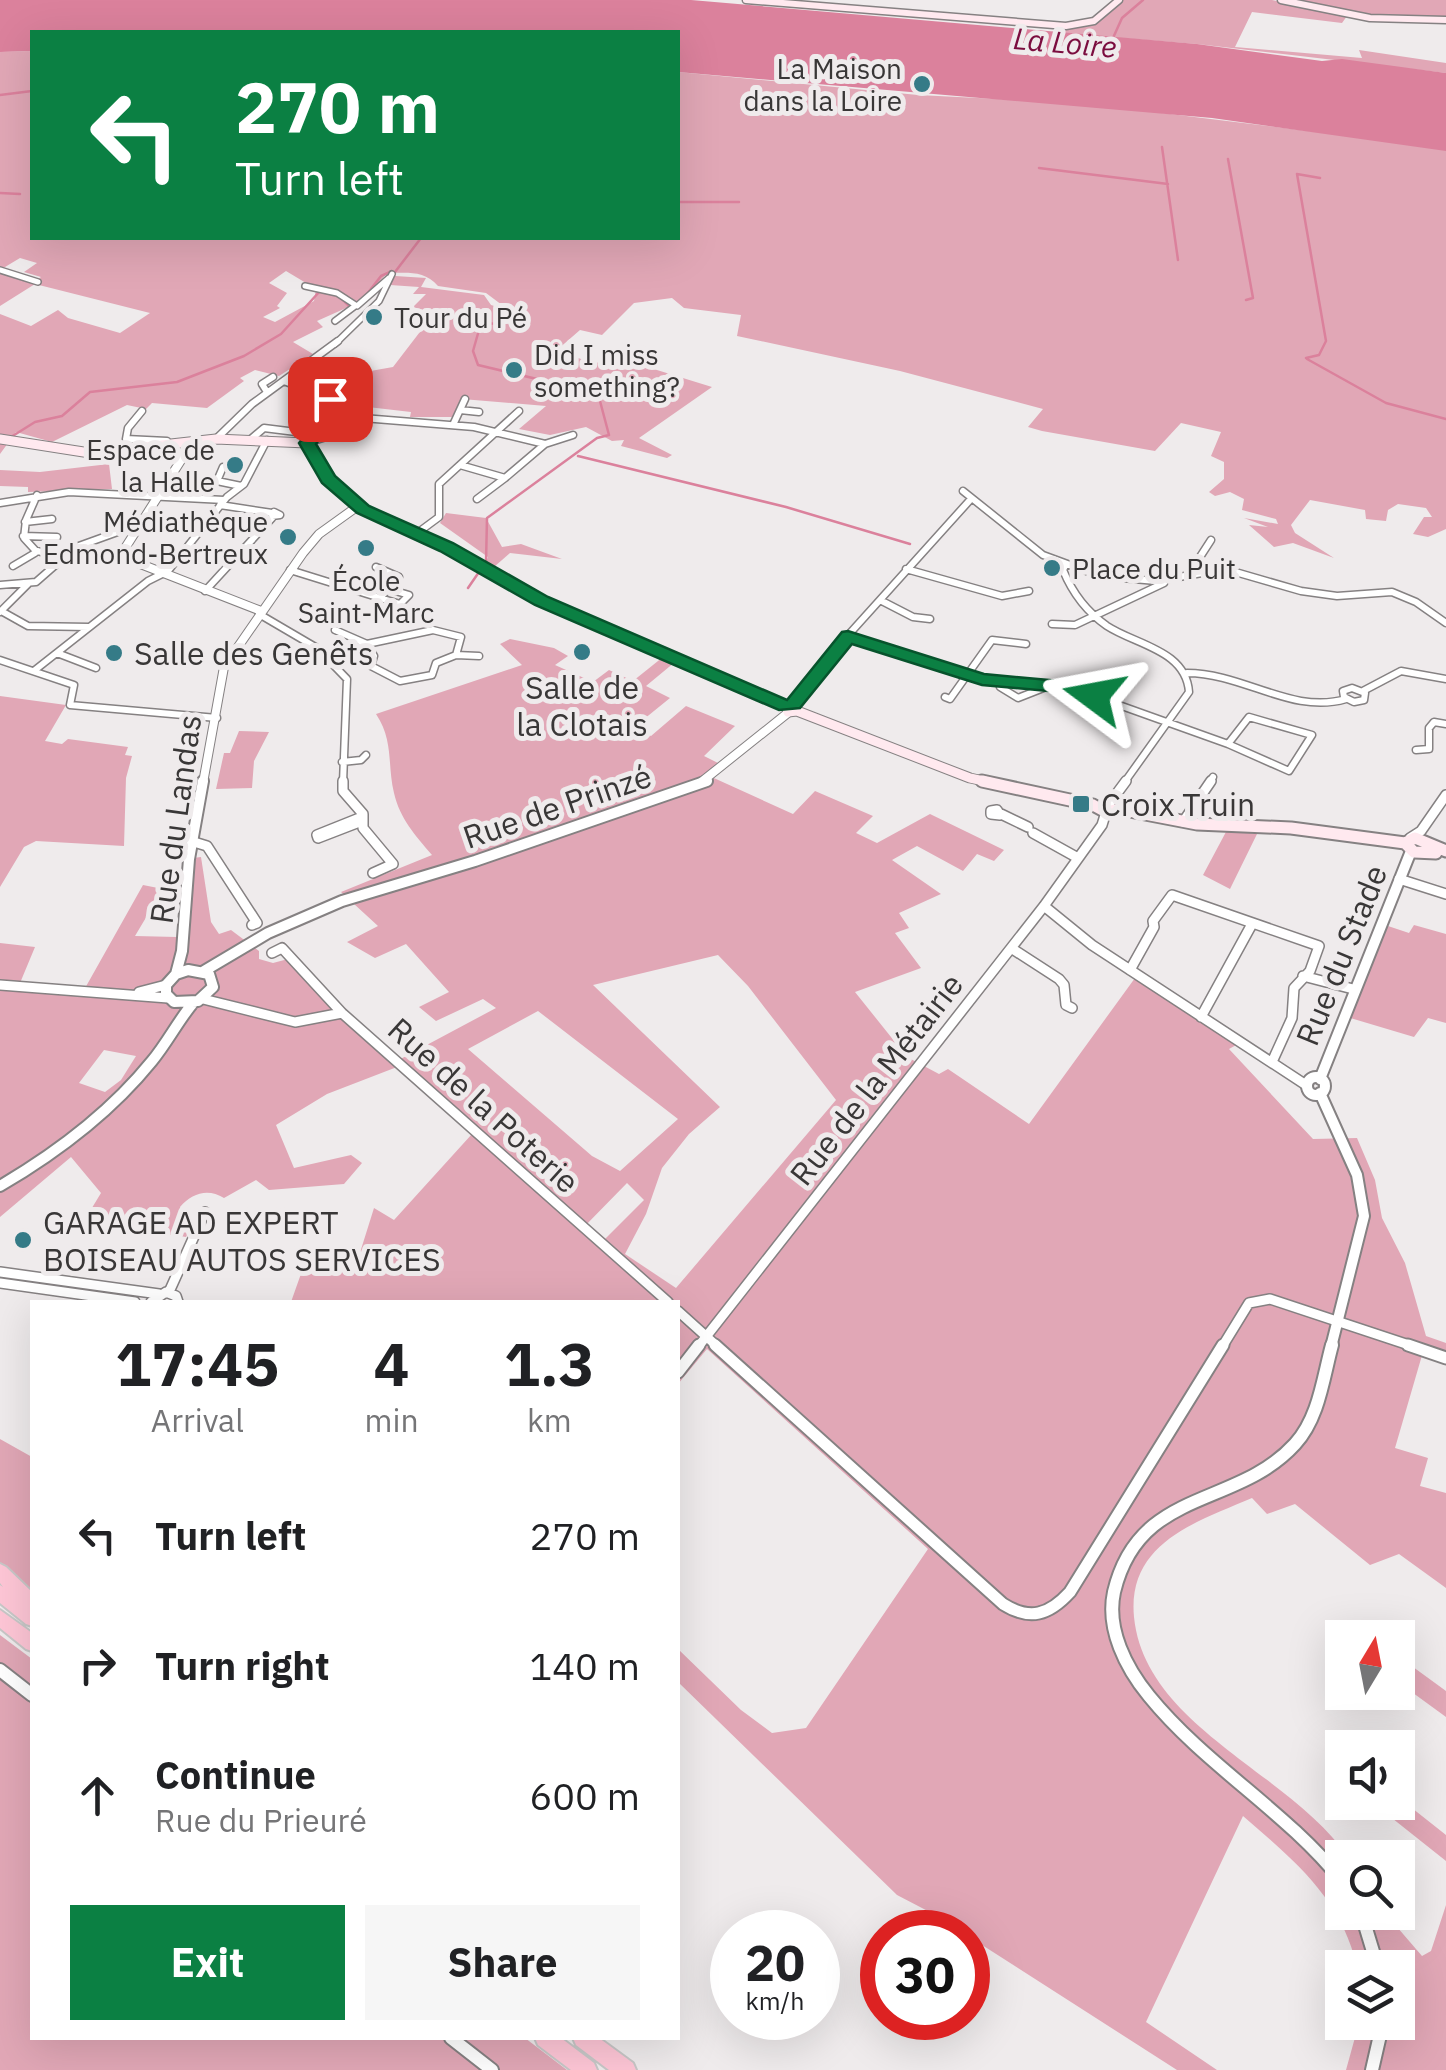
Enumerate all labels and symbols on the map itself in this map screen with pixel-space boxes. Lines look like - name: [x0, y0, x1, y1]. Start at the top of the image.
- water label: La Loire: [1012, 18, 1118, 66]
- place label: La Maison dans la Loire: [744, 50, 902, 119]
- marker: La Maison dans la Loire: [911, 73, 933, 95]
- place label: Tour du Pé: [394, 299, 527, 336]
- marker: Tour du Pé: [363, 306, 385, 328]
- place label: Did I miss something?: [534, 336, 680, 405]
- pin: [288, 357, 373, 442]
- marker: Did I miss something?: [503, 359, 525, 381]
- place label: Espace de la Halle: [86, 431, 215, 500]
- marker: Espace de la Halle: [224, 454, 246, 476]
- place label: Médiathèque Edmond-Bertreux: [43, 503, 268, 572]
- marker: Médiathèque Edmond-Bertreux: [277, 526, 299, 548]
- marker: École Saint-Marc: [355, 537, 377, 559]
- place label: Place du Puit: [1072, 550, 1236, 587]
- marker: Place du Puit: [1041, 557, 1063, 579]
- place label: École Saint-Marc: [298, 562, 434, 631]
- place label: Salle des Genêts: [134, 632, 374, 674]
- marker: Salle de la Clotais: [571, 641, 593, 663]
- marker: Salle des Genêts: [103, 642, 125, 664]
- position arrow: [1042, 644, 1146, 748]
- place label: Salle de la Clotais: [516, 666, 648, 745]
- street label: Rue du Landas: [140, 712, 210, 926]
- street label: Rue de Prinzé: [457, 754, 657, 858]
- place label: Croix Truin: [1101, 783, 1255, 825]
- marker: Croix Truin: [1070, 793, 1092, 815]
- street label: Rue du Stade: [1286, 859, 1396, 1051]
- street label: Rue de la Métairie: [780, 964, 972, 1194]
- street label: Rue de la Poterie: [379, 1008, 589, 1202]
- place label: GARAGE AD EXPERT BOISEAU AUTOS SERVICES: [43, 1201, 441, 1280]
- marker: GARAGE AD EXPERT BOISEAU AUTOS SERVICES: [12, 1229, 34, 1251]
- north arrow: [1325, 1620, 1415, 1710]
- speed limit sign: 30: [860, 1910, 990, 2040]

